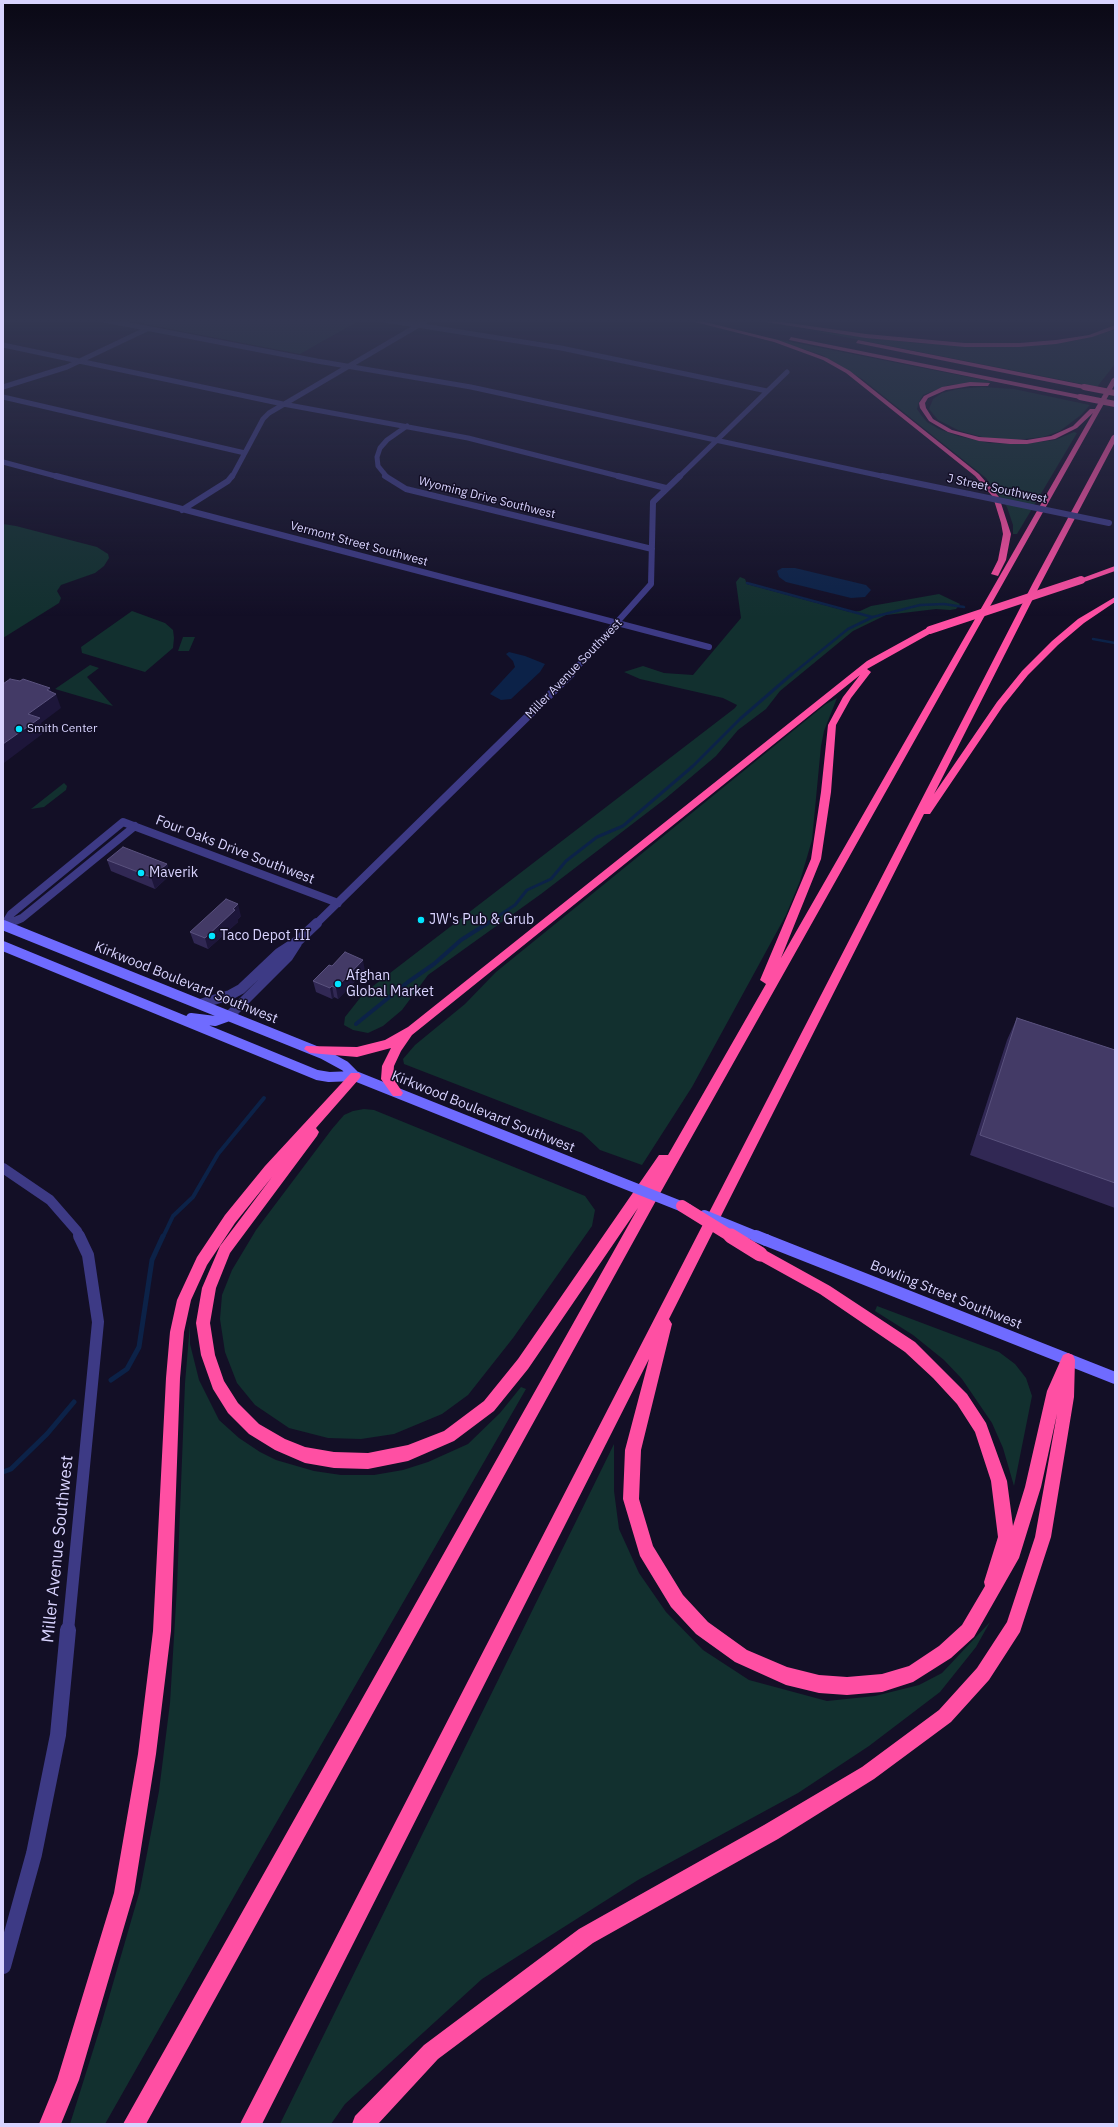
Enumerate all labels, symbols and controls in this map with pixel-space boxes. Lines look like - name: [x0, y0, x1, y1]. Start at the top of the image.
- street label: J Street Southwest: [946, 471, 1048, 507]
- street label: Wyoming Drive Southwest: [417, 474, 557, 522]
- street label: Vermont Street Southwest: [289, 519, 429, 569]
- street label: Miller Avenue Southwest: [523, 616, 625, 722]
- place label: Smith Center: [27, 722, 97, 736]
- marker: Smith Center: [14, 724, 24, 734]
- street label: Four Oaks Drive Southwest: [153, 812, 317, 888]
- place label: Maverik: [149, 865, 198, 881]
- marker: Maverik: [136, 868, 146, 878]
- place label: JW's Pub & Grub: [429, 912, 534, 928]
- marker: JW's Pub & Grub: [416, 915, 426, 925]
- place label: Taco Depot III: [220, 928, 311, 944]
- marker: Taco Depot III: [207, 931, 217, 941]
- street label: Kirkwood Boulevard Southwest: [92, 938, 280, 1028]
- place label: Afghan Global Market: [346, 968, 434, 1000]
- marker: Afghan Global Market: [333, 979, 343, 989]
- street label: Kirkwood Boulevard Southwest: [389, 1067, 577, 1157]
- street label: Bowling Street Southwest: [868, 1257, 1024, 1333]
- street label: Miller Avenue Southwest: [38, 1454, 78, 1644]

